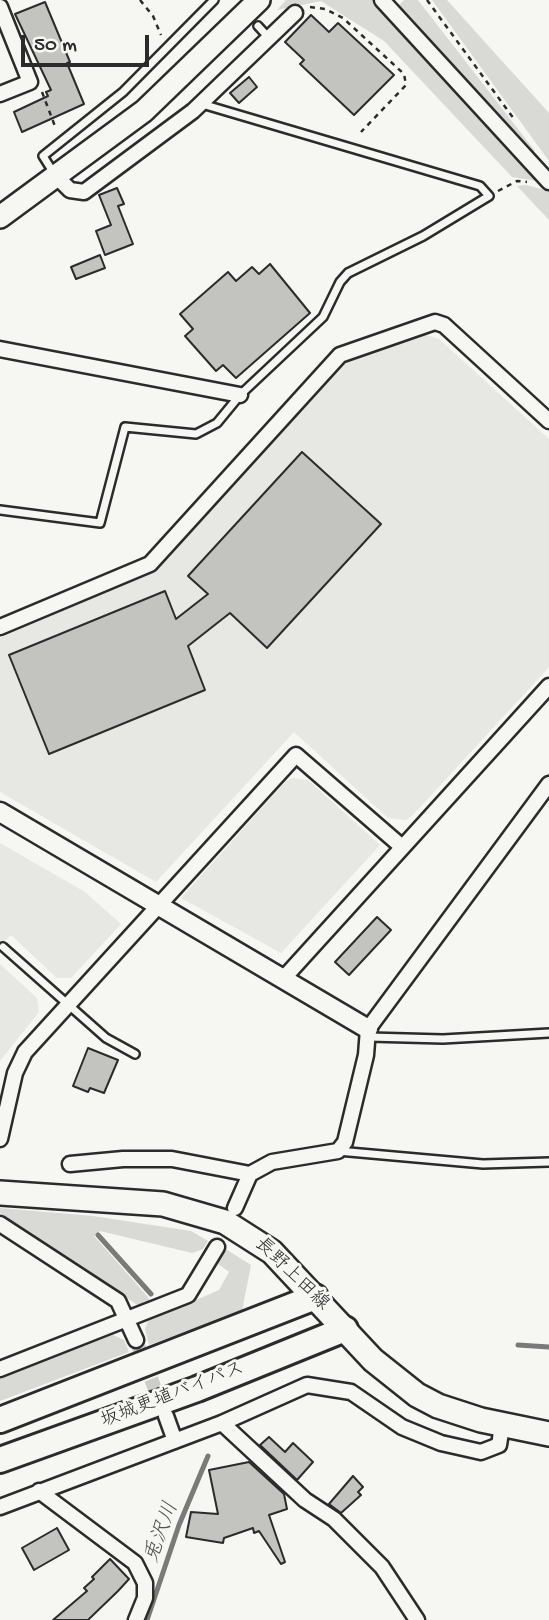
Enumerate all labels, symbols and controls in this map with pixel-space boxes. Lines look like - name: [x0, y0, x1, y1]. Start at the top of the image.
- scale bar: [24, 21, 152, 65]
- text: 50 m: [34, 34, 77, 59]
- street label: 長野上田線: [249, 1234, 333, 1316]
- street label: 坂城更埴バイパス: [98, 1358, 248, 1434]
- water label: 兎沢川: [140, 1499, 186, 1567]

